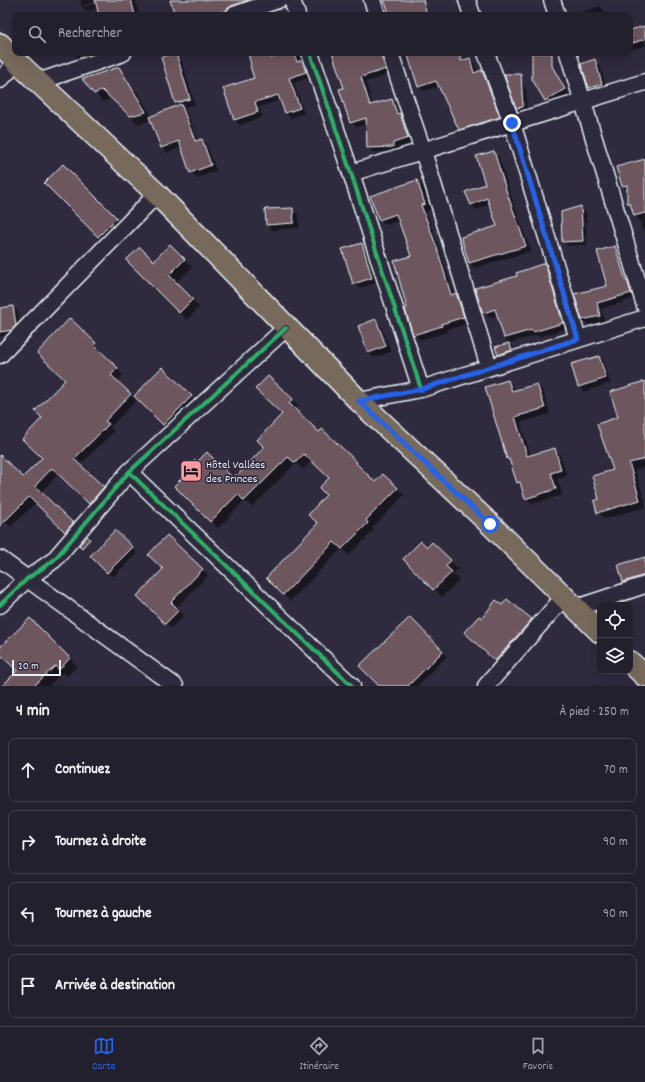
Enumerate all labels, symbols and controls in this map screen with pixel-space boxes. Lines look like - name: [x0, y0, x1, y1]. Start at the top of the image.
- search box: [12, 12, 633, 56]
- icon: search: [26, 23, 48, 45]
- text: Rechercher: [58, 23, 122, 45]
- route end: [503, 114, 521, 132]
- place label: Hôtel Vallées des Princes: [206, 457, 265, 488]
- hotel icon: Hôtel Vallées des Princes: [178, 458, 204, 484]
- route start: [481, 515, 499, 533]
- map controls: [597, 602, 633, 674]
- button: locate: [597, 602, 633, 638]
- button: layers: [597, 638, 633, 674]
- scale bar: [12, 658, 61, 677]
- text: 20 m: [18, 659, 39, 675]
- text: 4 min: [16, 700, 50, 724]
- text: À pied · 250 m: [559, 703, 629, 722]
- icon: ahead: [17, 759, 39, 781]
- text: Continuez: [55, 759, 110, 781]
- text: 70 m: [604, 761, 628, 780]
- icon: right: [17, 831, 39, 853]
- text: Tournez à droite: [55, 831, 146, 853]
- text: 90 m: [603, 833, 628, 852]
- icon: left: [17, 903, 39, 925]
- text: Tournez à gauche: [55, 903, 152, 925]
- text: 90 m: [603, 905, 628, 924]
- icon: arrive: [17, 975, 39, 997]
- text: Arrivée à destination: [55, 975, 175, 997]
- tab: Carte: [92, 1035, 116, 1075]
- tab: Itinéraire: [299, 1035, 339, 1075]
- tab: Favoris: [523, 1035, 553, 1075]

